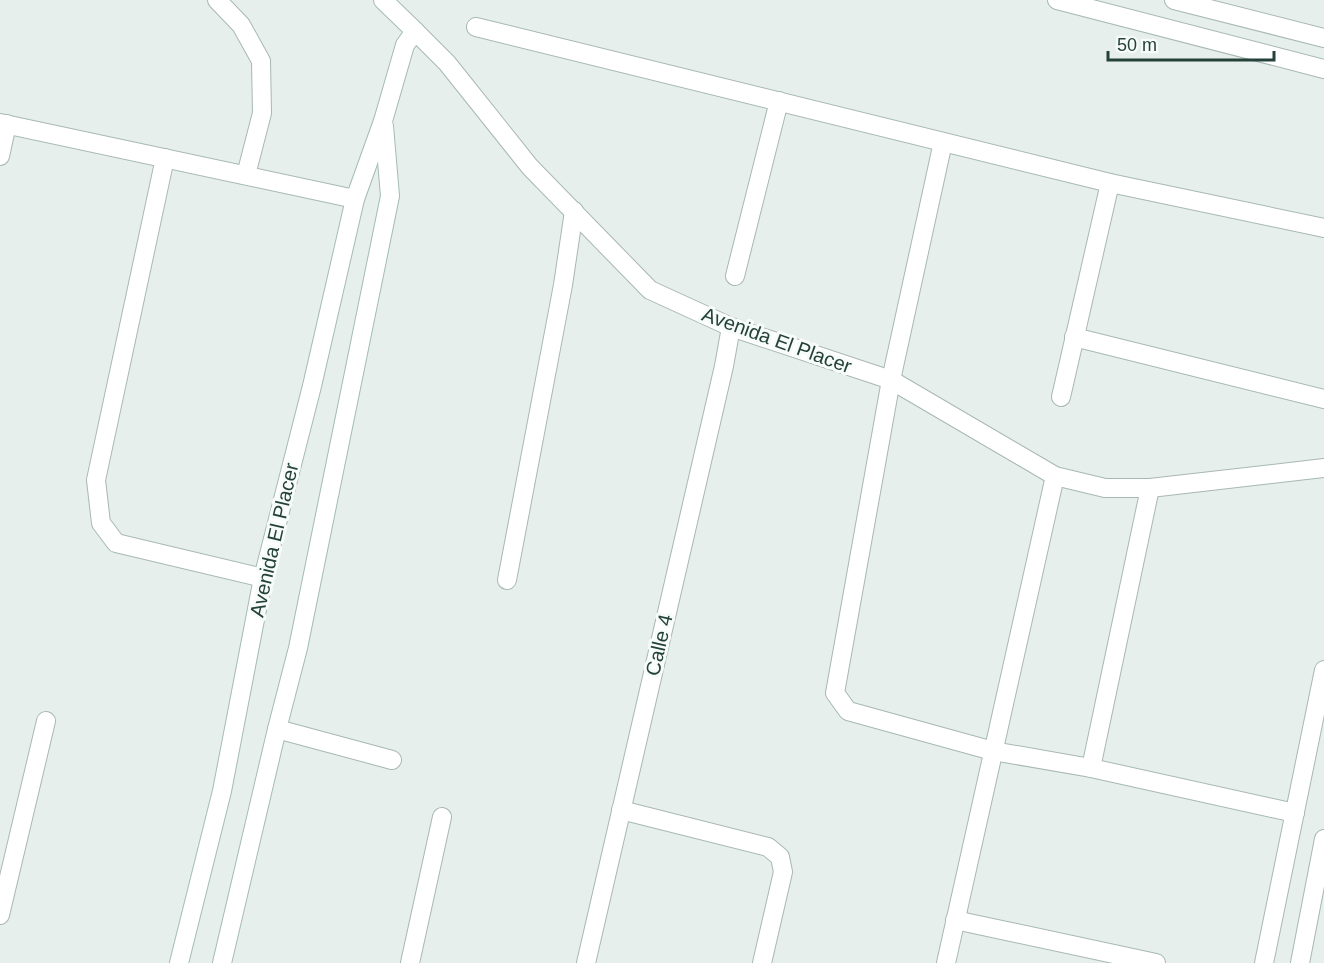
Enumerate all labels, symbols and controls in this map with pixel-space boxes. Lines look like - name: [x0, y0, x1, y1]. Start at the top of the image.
- scale bar: [1108, 24, 1274, 62]
- text: 50 m: [1117, 35, 1157, 55]
- street label: Avenida El Placer: [699, 303, 855, 377]
- street label: Avenida El Placer: [246, 460, 303, 619]
- street label: Calle 4: [641, 612, 677, 678]

